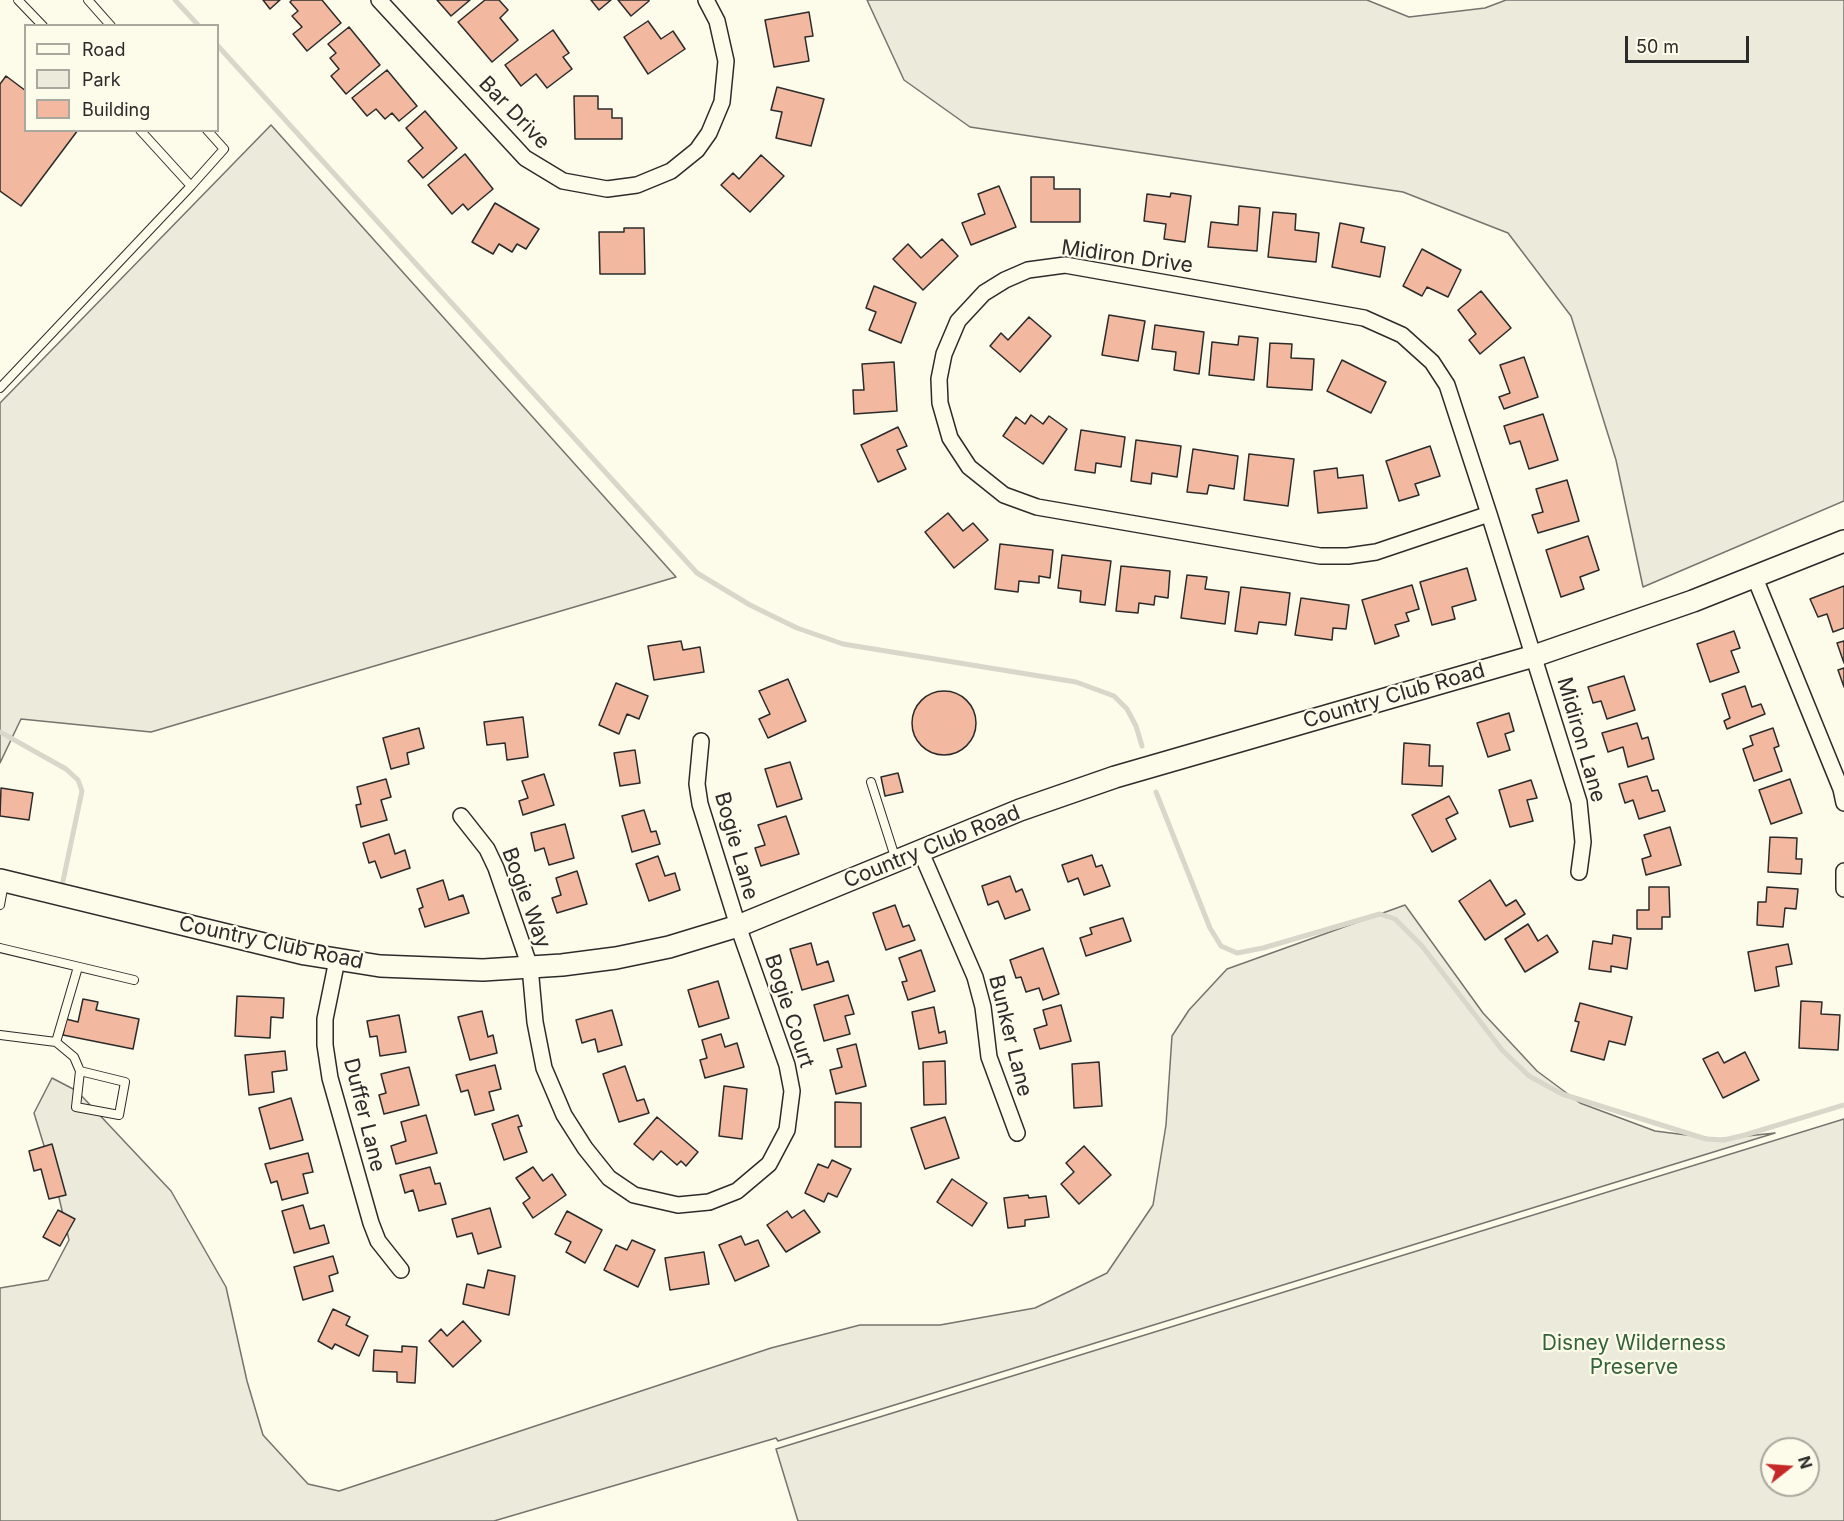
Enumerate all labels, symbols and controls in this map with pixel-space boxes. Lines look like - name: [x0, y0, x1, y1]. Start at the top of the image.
- legend: [24, 24, 219, 132]
- scale bar: [1628, 24, 1752, 62]
- text: 50 m: [1636, 36, 1679, 57]
- text: Road: [82, 39, 125, 60]
- text: Park: [82, 69, 121, 90]
- street label: Bar Drive: [473, 71, 555, 155]
- text: Building: [82, 99, 150, 120]
- street label: Midiron Drive: [1060, 235, 1194, 279]
- street label: Country Club Road: [1300, 658, 1488, 734]
- street label: Midiron Lane: [1551, 675, 1611, 805]
- street label: Bogie Lane: [709, 789, 763, 903]
- street label: Country Club Road: [840, 800, 1024, 894]
- street label: Bogie Way: [496, 844, 556, 952]
- street label: Country Club Road: [177, 911, 365, 975]
- street label: Bogie Court: [759, 951, 819, 1071]
- street label: Bunker Lane: [983, 973, 1037, 1099]
- street label: Duffer Lane: [338, 1056, 390, 1174]
- park label: Disney Wilderness Preserve: [1542, 1331, 1726, 1381]
- north arrow: [1760, 1437, 1820, 1497]
- text: N: [1794, 1454, 1817, 1471]

